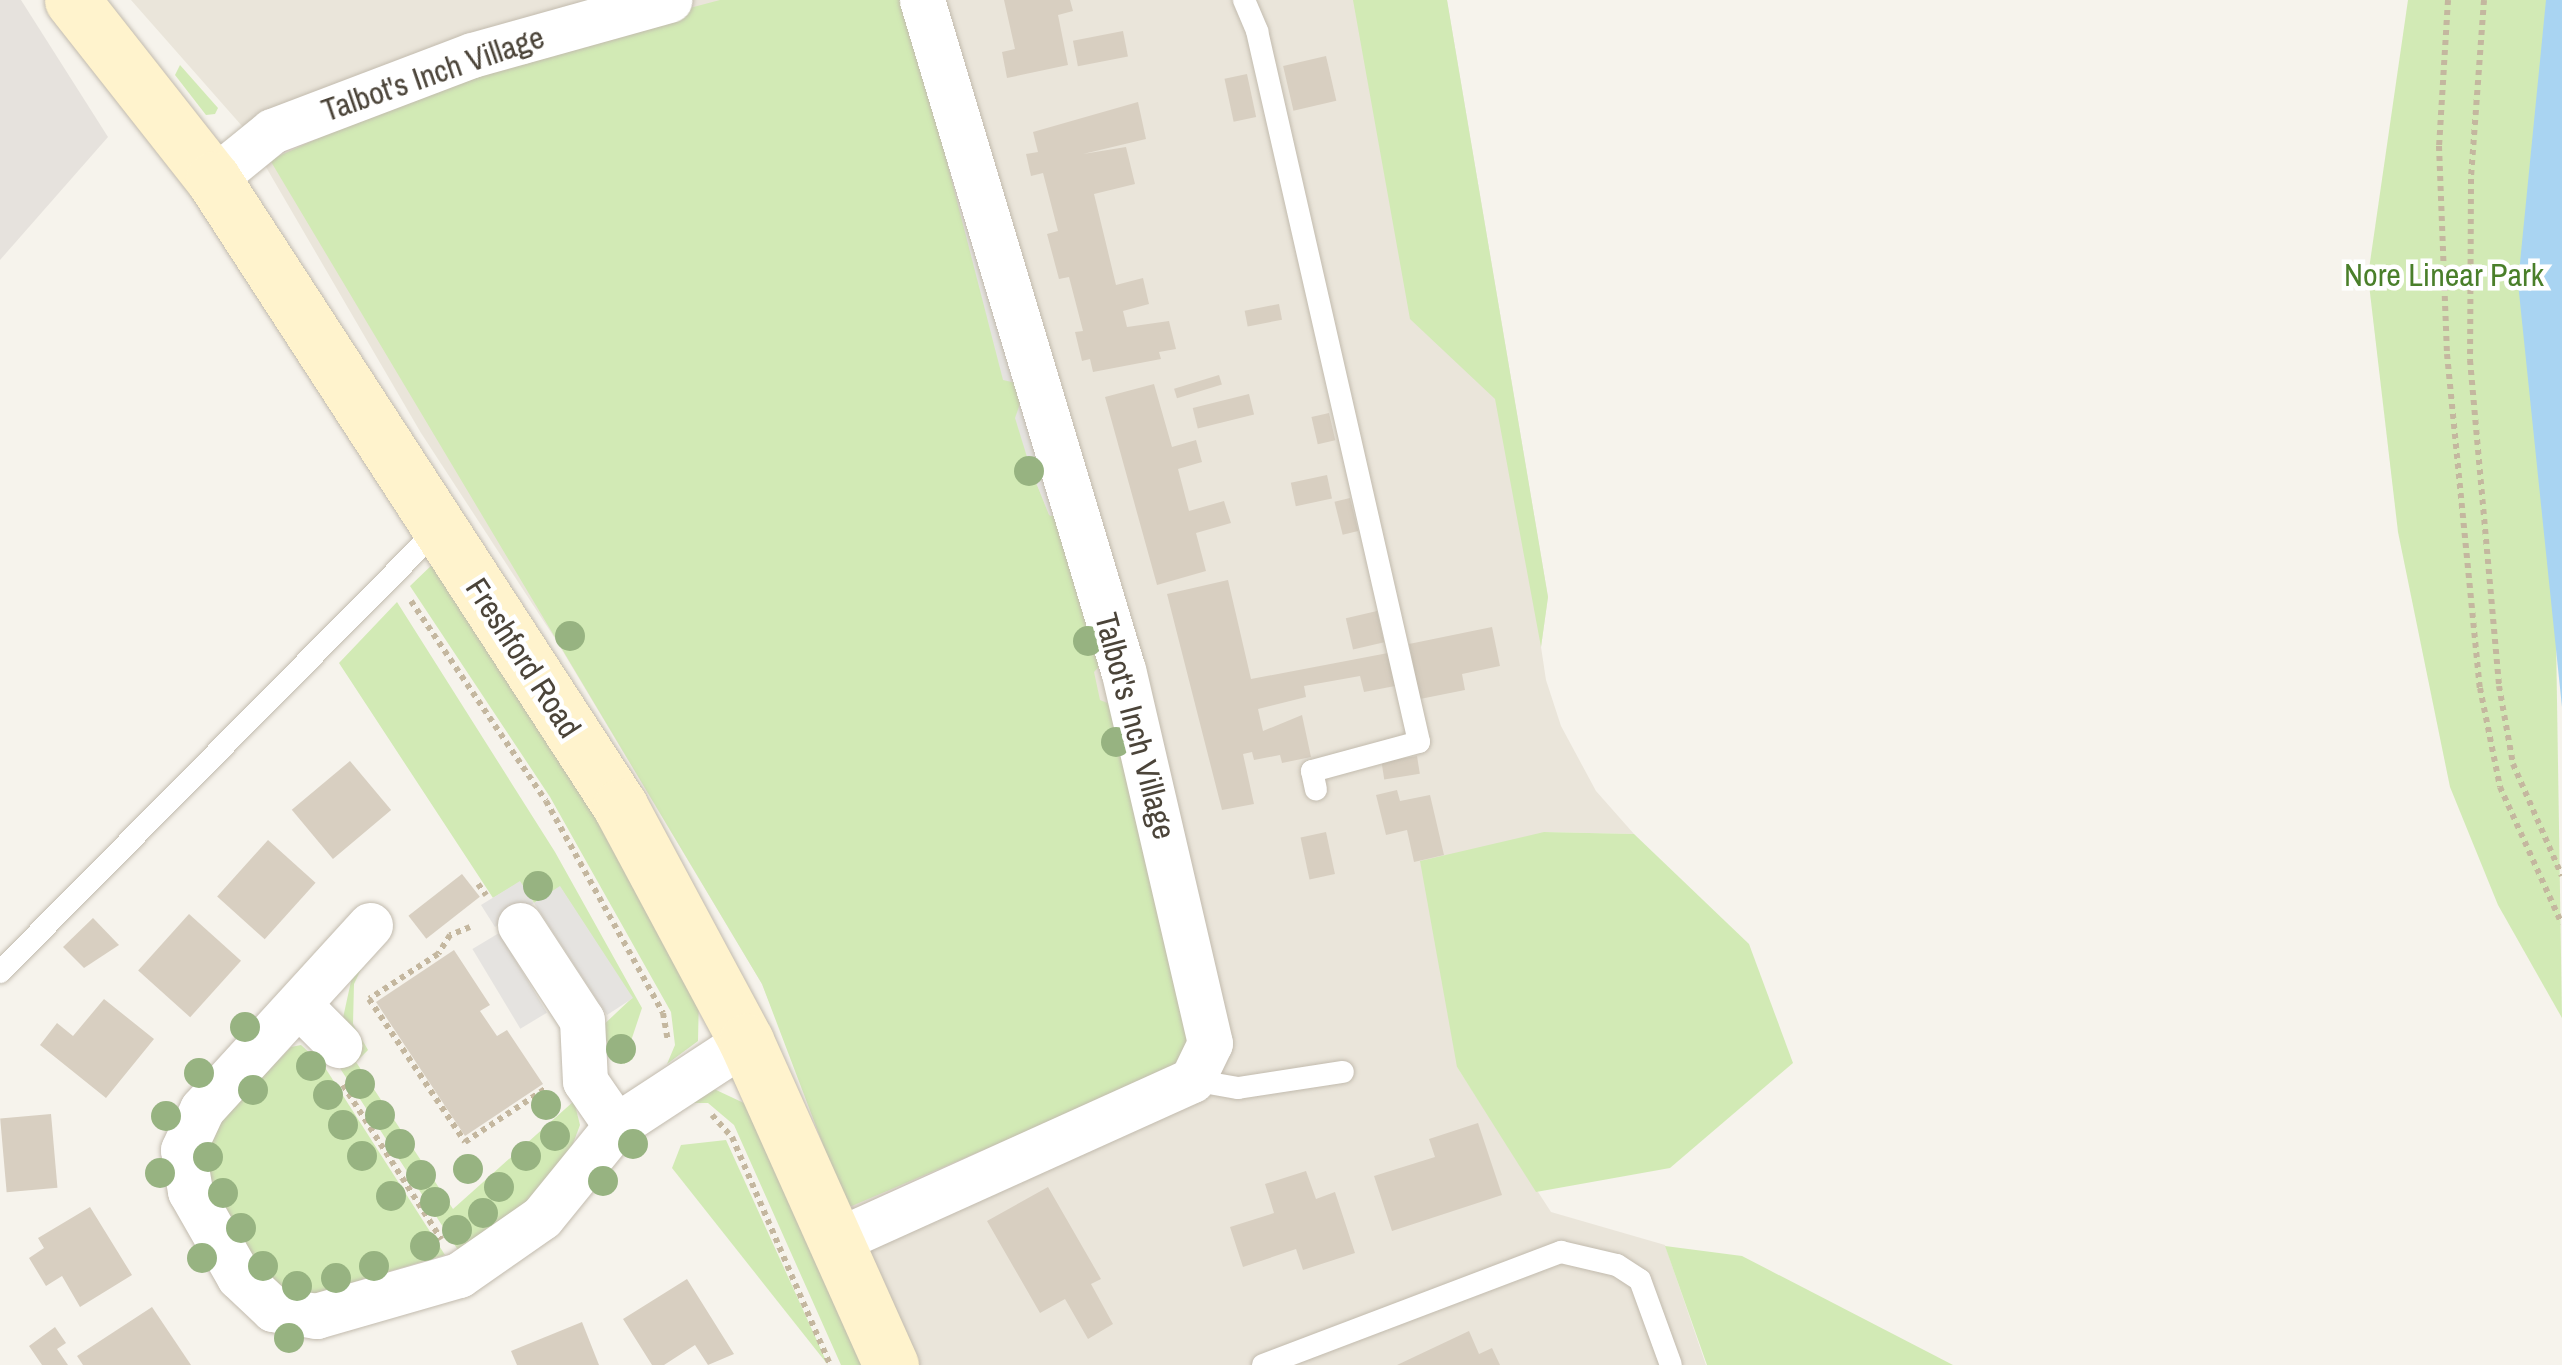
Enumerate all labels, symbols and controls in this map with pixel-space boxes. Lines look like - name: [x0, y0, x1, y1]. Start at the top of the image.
- street label: Talbot's Inch Village: [317, 18, 549, 130]
- park label: Nore Linear Park: [2344, 256, 2544, 294]
- street label: Freshford Road: [457, 571, 589, 745]
- street label: Talbot's Inch Village: [1086, 609, 1184, 843]

